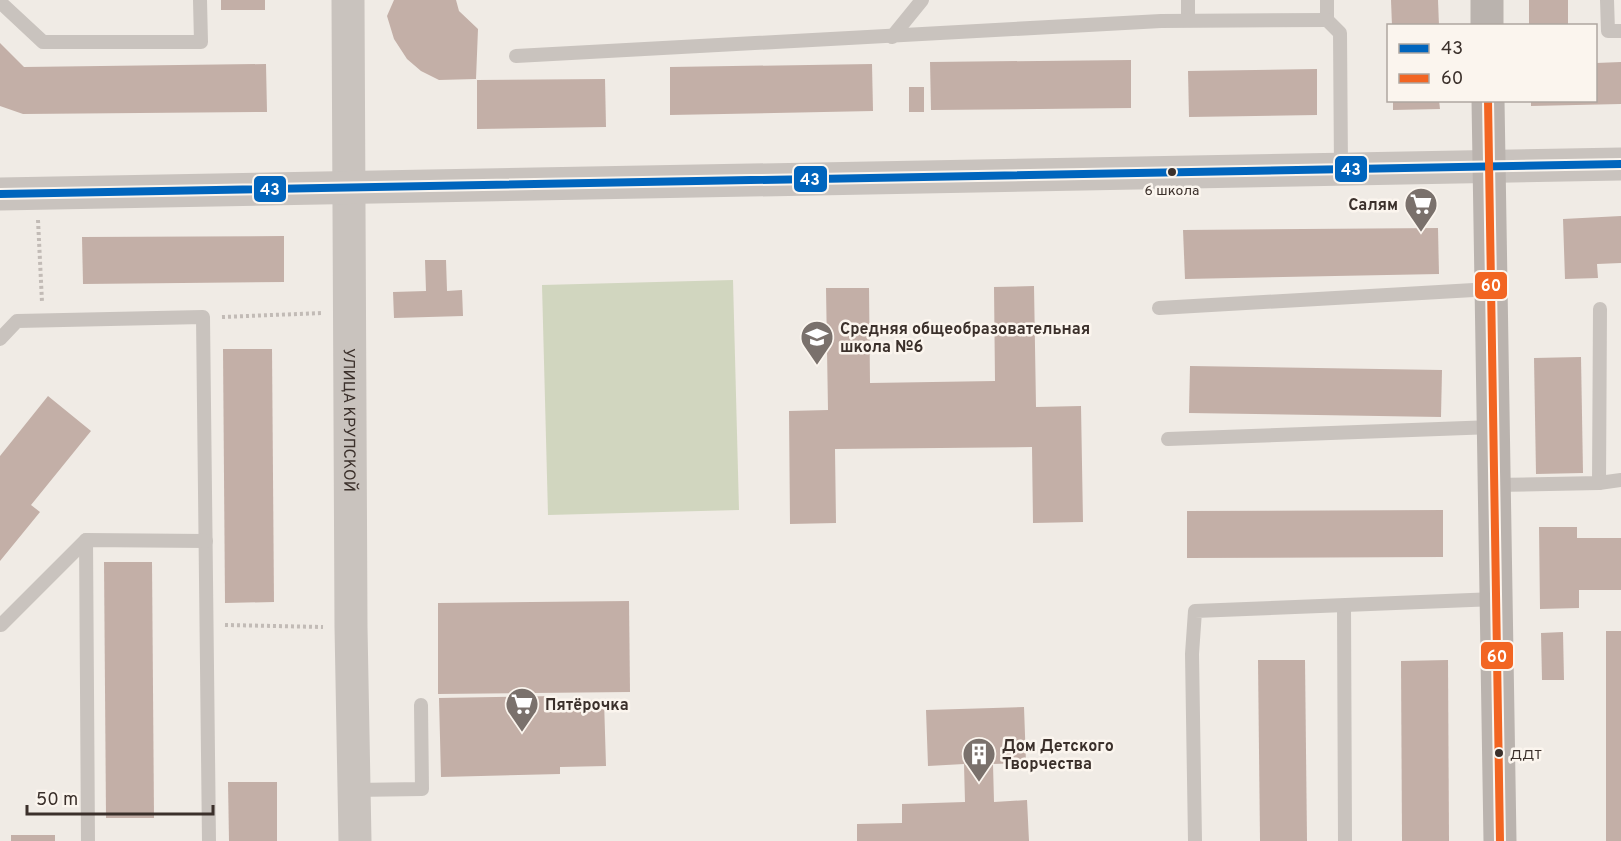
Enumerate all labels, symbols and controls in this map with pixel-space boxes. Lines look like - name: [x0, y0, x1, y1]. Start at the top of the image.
- legend: [1387, 24, 1597, 102]
- text: 43: [1441, 38, 1463, 61]
- text: 60: [1441, 68, 1463, 91]
- line badge: 43: [1334, 155, 1368, 183]
- text: 43: [1341, 161, 1361, 181]
- line badge: 43: [793, 165, 828, 193]
- marker: 6 школа: [1166, 166, 1178, 178]
- text: 43: [800, 171, 820, 191]
- line badge: 43: [253, 175, 287, 203]
- text: 43: [260, 181, 280, 201]
- place label: 6 школа: [1145, 183, 1199, 200]
- supermarket icon: Салям: [1403, 186, 1439, 233]
- place label: Салям: [1348, 196, 1398, 216]
- line badge: 60: [1474, 271, 1508, 300]
- text: 60: [1481, 277, 1501, 297]
- school or university icon: Средняя общеобразовательная школа №6: [799, 319, 835, 366]
- place label: Средняя общеобразовательная школа №6: [840, 320, 1090, 358]
- street label: УЛИЦА КРУПСКОЙ: [338, 348, 360, 492]
- line badge: 60: [1480, 641, 1514, 670]
- text: 60: [1487, 648, 1507, 668]
- supermarket icon: Пятёрочка: [504, 686, 540, 733]
- place label: Пятёрочка: [545, 696, 629, 716]
- building icon: Дом Детского Творчества: [961, 736, 997, 783]
- place label: Дом Детского Творчества: [1002, 737, 1114, 775]
- marker: ДДТ: [1493, 747, 1505, 759]
- place label: ДДТ: [1510, 747, 1542, 764]
- scale bar: [27, 778, 213, 816]
- text: 50 m: [36, 789, 78, 812]

